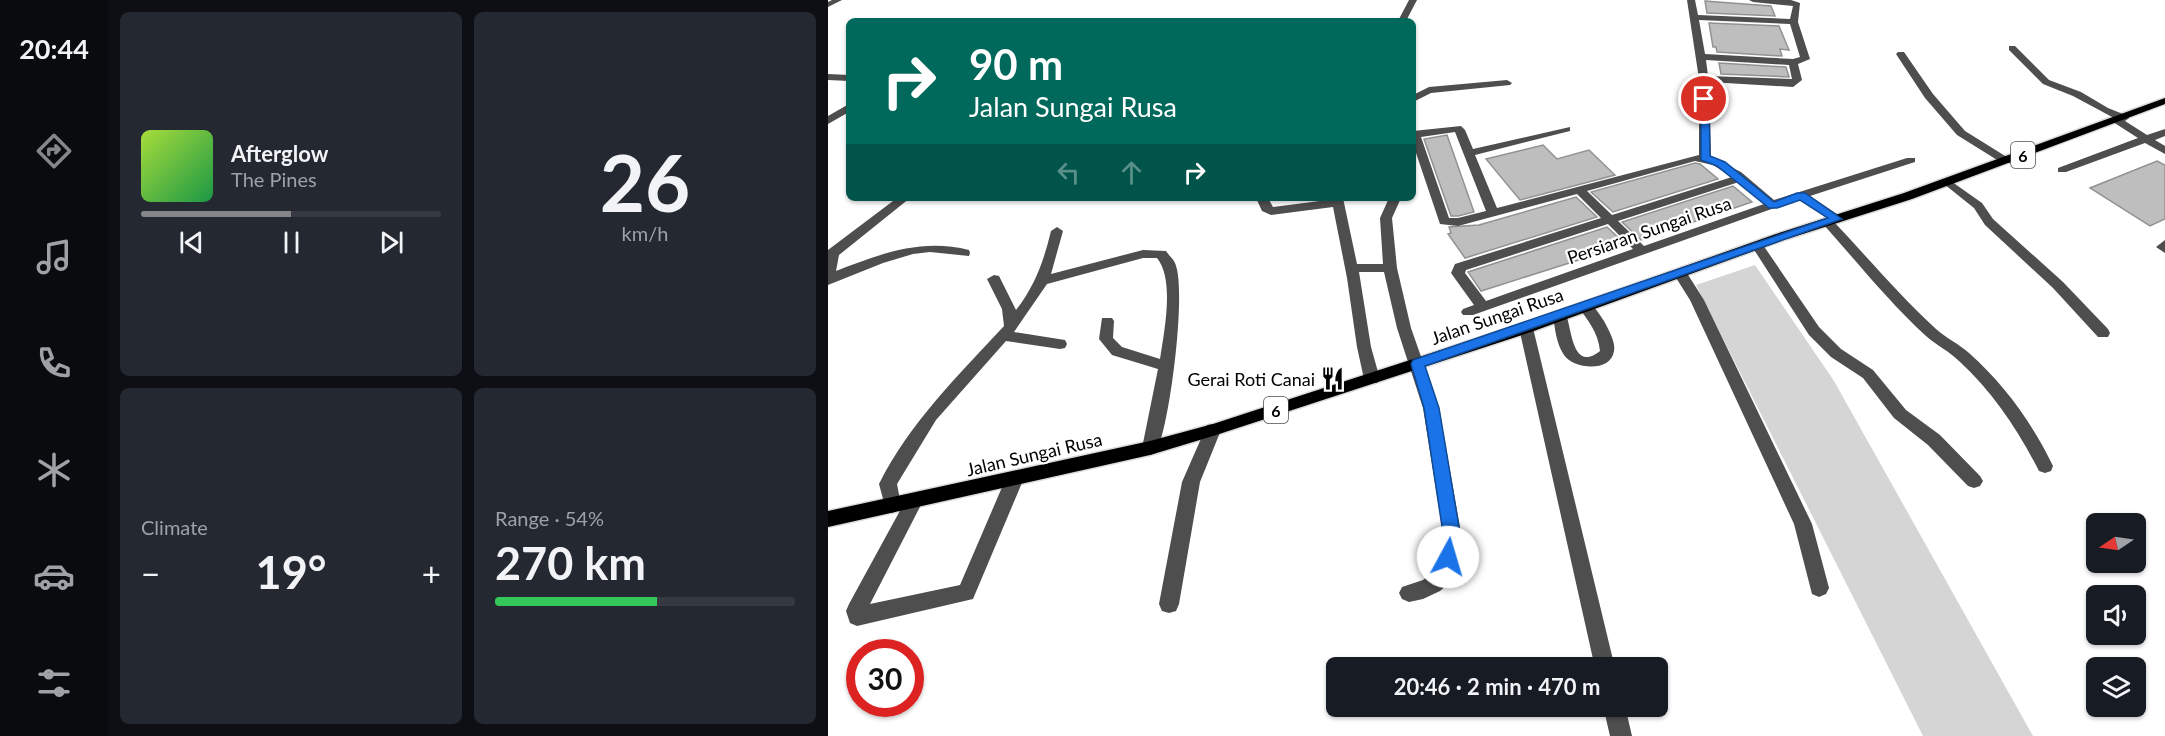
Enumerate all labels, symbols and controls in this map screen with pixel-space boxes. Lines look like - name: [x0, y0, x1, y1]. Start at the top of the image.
- text: 20:44: [19, 32, 89, 65]
- text: 90 m: [969, 39, 1063, 89]
- icon: right: [870, 42, 948, 120]
- pin: [1678, 73, 1729, 124]
- icon: arrive: [1687, 82, 1720, 115]
- text: Jalan Sungai Rusa: [969, 90, 1177, 123]
- icon: directions: [33, 130, 75, 172]
- text: 26: [600, 135, 690, 229]
- text: Afterglow: [231, 140, 328, 167]
- road number: 6: [2011, 142, 2035, 168]
- icon: left: [1052, 156, 1085, 189]
- icon: ahead: [1115, 156, 1148, 189]
- icon: right: [1178, 156, 1211, 189]
- text: The Pines: [231, 167, 317, 191]
- street label: Persiaran Sungai Rusa: [1564, 192, 1734, 268]
- text: km/h: [622, 221, 668, 245]
- icon: previous: [175, 226, 208, 259]
- icon: pause: [275, 226, 308, 259]
- icon: next: [375, 226, 408, 259]
- icon: music: [33, 236, 75, 278]
- street label: Jalan Sungai Rusa: [1428, 283, 1566, 349]
- icon: phone: [33, 342, 75, 384]
- restaurant icon: Gerai Roti Canai: [1320, 366, 1346, 392]
- place label: Gerai Roti Canai: [1187, 368, 1315, 390]
- road number: 6: [1264, 397, 1288, 423]
- street label: Jalan Sungai Rusa: [964, 428, 1104, 480]
- icon: climate: [33, 449, 75, 491]
- text: Range · 54%: [495, 506, 604, 530]
- north arrow: [2086, 513, 2146, 573]
- map controls: [2086, 513, 2146, 717]
- text: Climate: [141, 515, 208, 539]
- position arrow: [1416, 525, 1480, 589]
- text: 270 km: [495, 536, 646, 590]
- text: 19°: [256, 545, 326, 599]
- text: −: [141, 553, 160, 593]
- text: +: [422, 553, 441, 593]
- icon: car: [33, 555, 75, 597]
- button: sound: [2086, 585, 2146, 645]
- speed limit sign: 30: [846, 639, 924, 717]
- button: layers: [2086, 657, 2146, 717]
- icon: filters: [33, 662, 75, 704]
- text: 20:46 · 2 min · 470 m: [1394, 673, 1600, 700]

